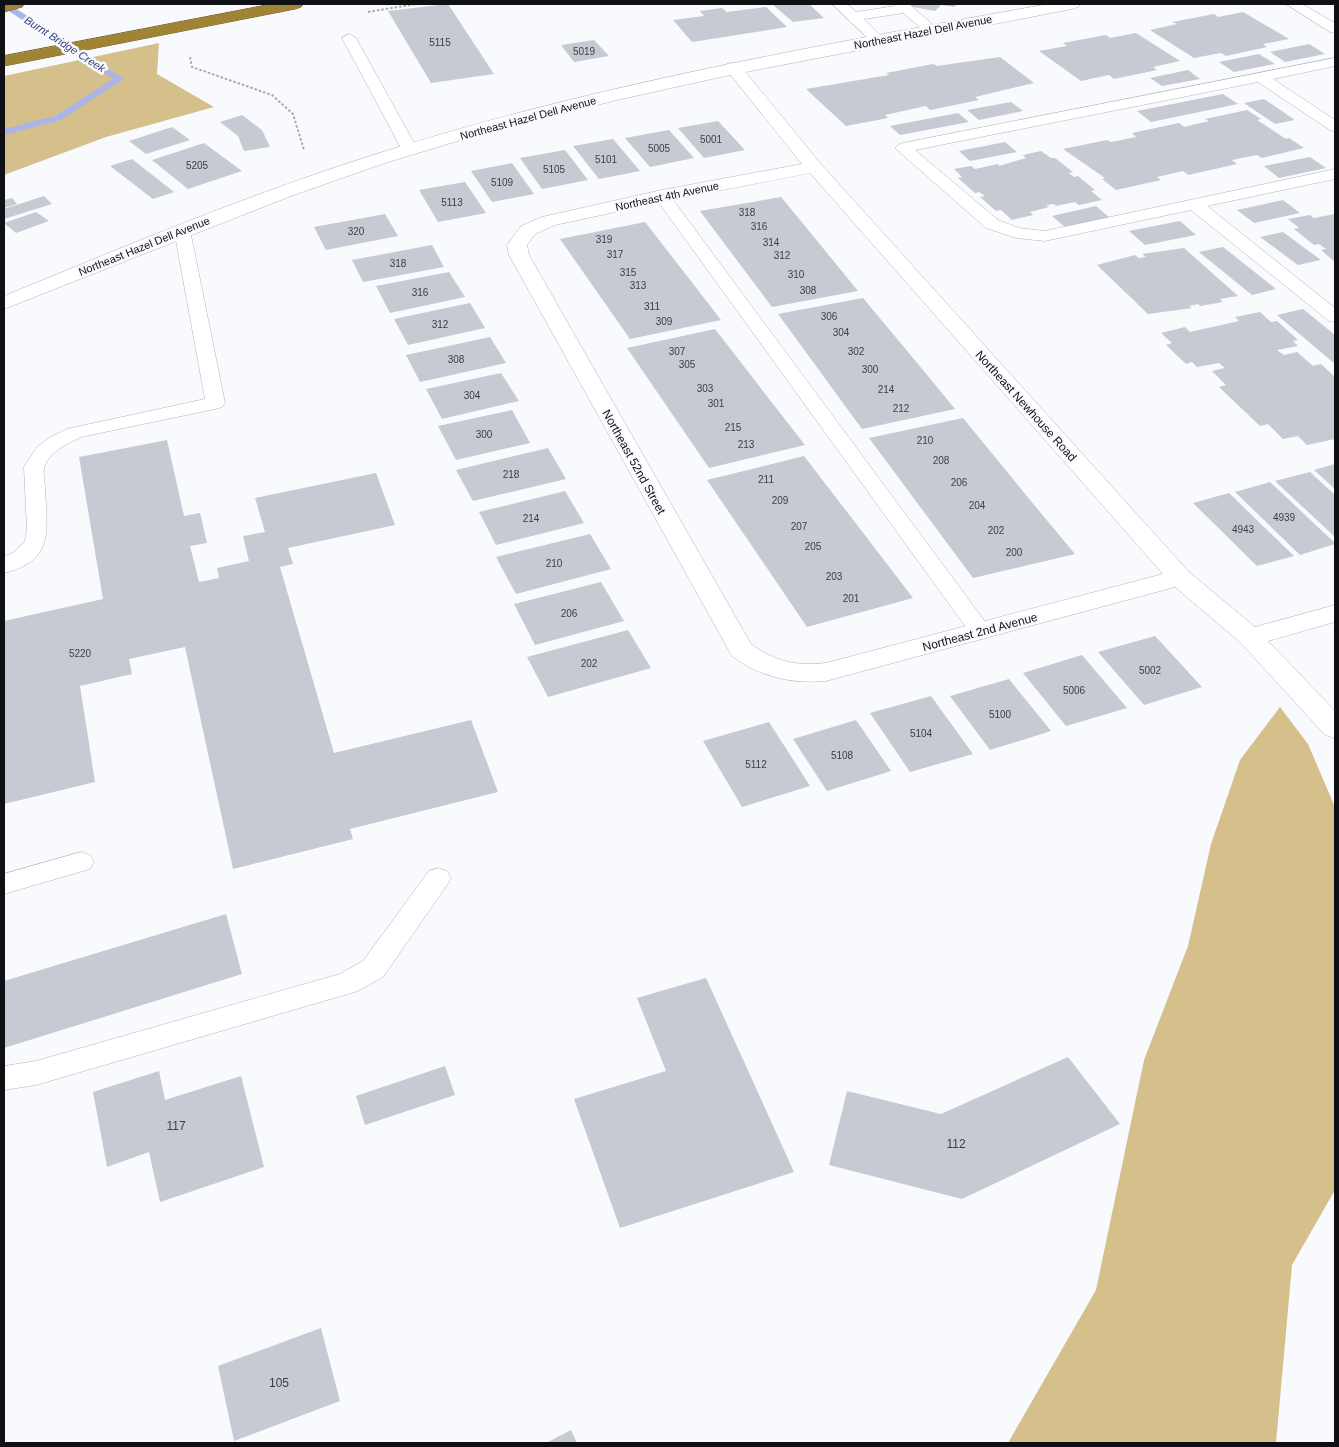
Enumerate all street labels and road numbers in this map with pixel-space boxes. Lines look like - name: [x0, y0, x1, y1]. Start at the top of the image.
- street label: Northeast Hazel Dell Avenue: [853, 13, 993, 51]
- street label: Northeast Hazel Dell Avenue: [459, 94, 597, 142]
- street label: Northeast 4th Avenue: [614, 179, 720, 213]
- street label: Northeast Hazel Dell Avenue: [77, 214, 211, 278]
- street label: Northeast Newhouse Road: [973, 348, 1079, 464]
- street label: Northeast 52nd Street: [599, 407, 669, 517]
- street label: Northeast 2nd Avenue: [921, 610, 1039, 654]

